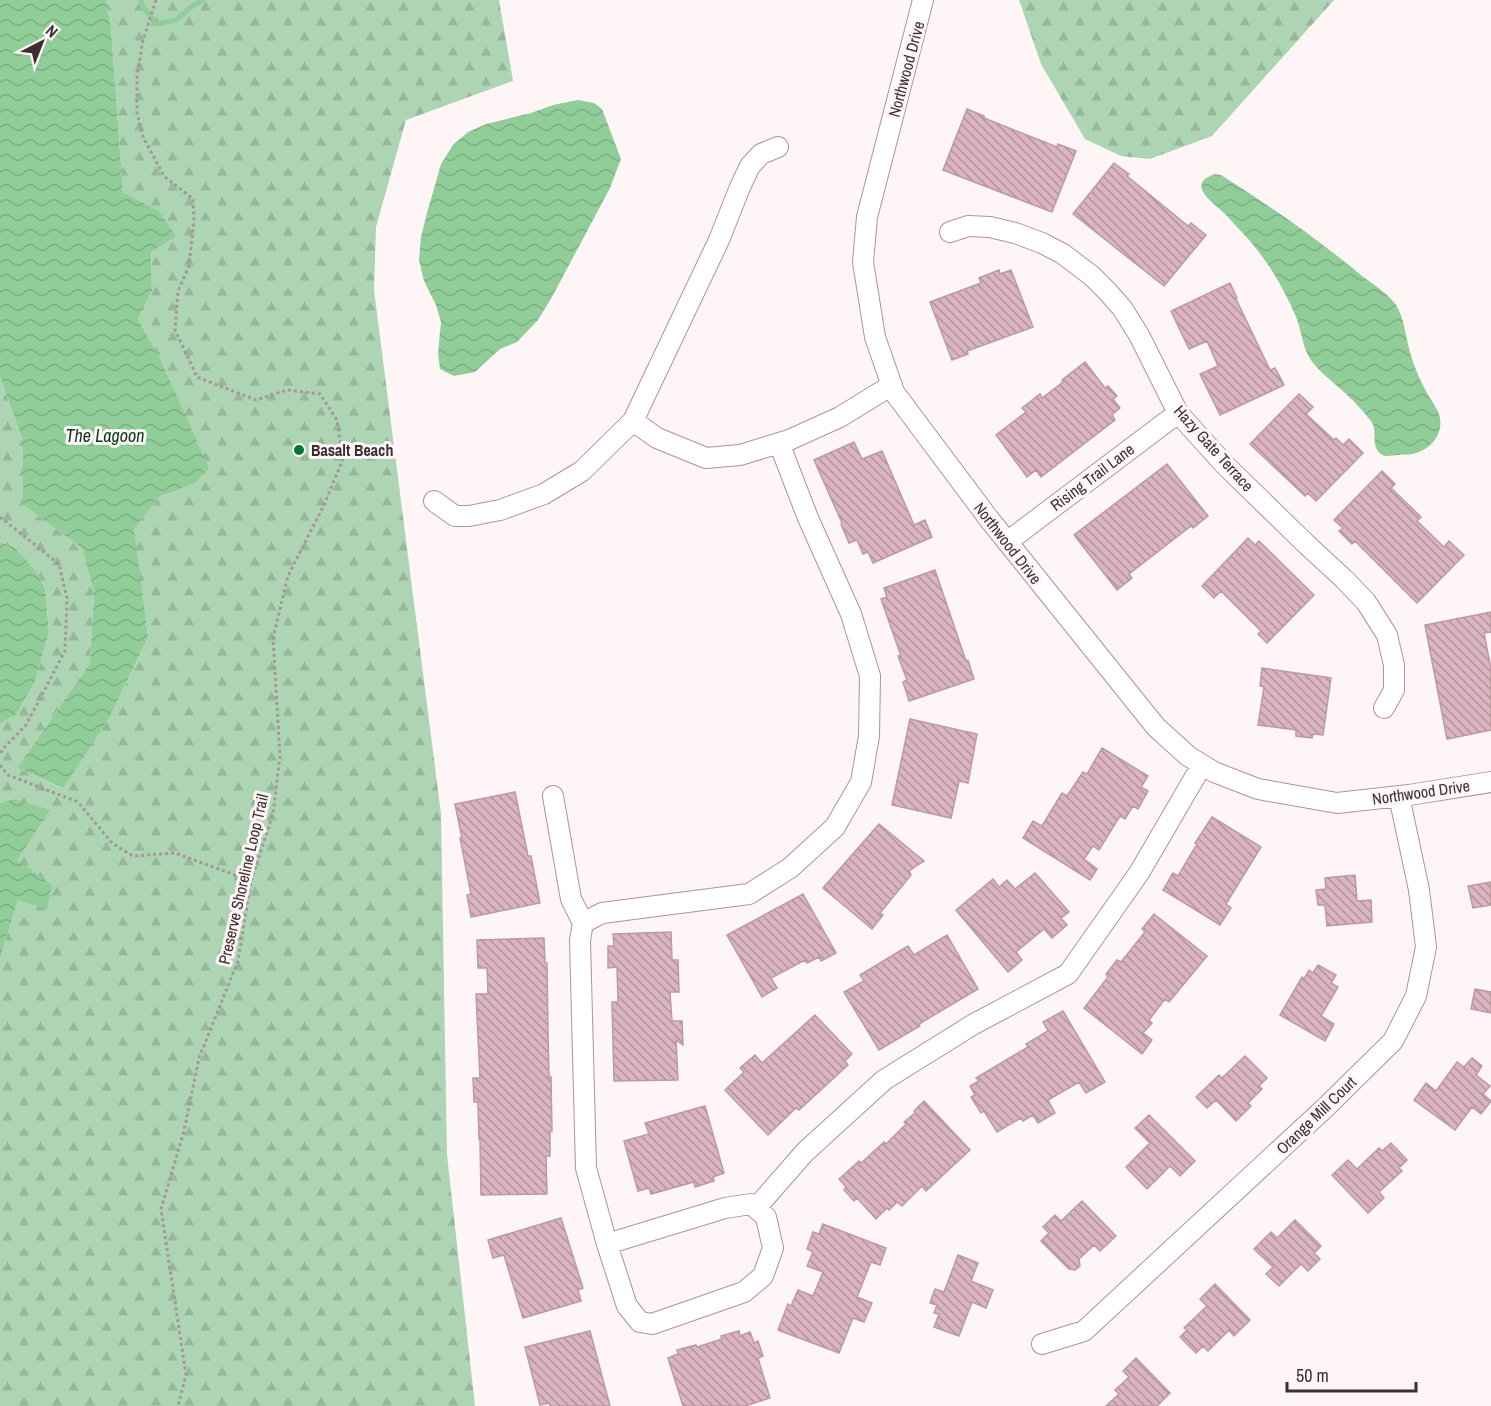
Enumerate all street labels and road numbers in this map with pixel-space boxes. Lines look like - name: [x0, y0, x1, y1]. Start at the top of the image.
- street label: Northwood Drive: [883, 19, 929, 119]
- street label: Hazy Gate Terrace: [1169, 400, 1259, 496]
- street label: Rising Trail Lane: [1045, 438, 1139, 516]
- street label: Northwood Drive: [969, 497, 1047, 589]
- street label: Northwood Drive: [1371, 774, 1471, 810]
- street label: Preserve Shoreline Loop Trail: [213, 792, 273, 966]
- street label: Orange Mill Court: [1271, 1071, 1361, 1159]

